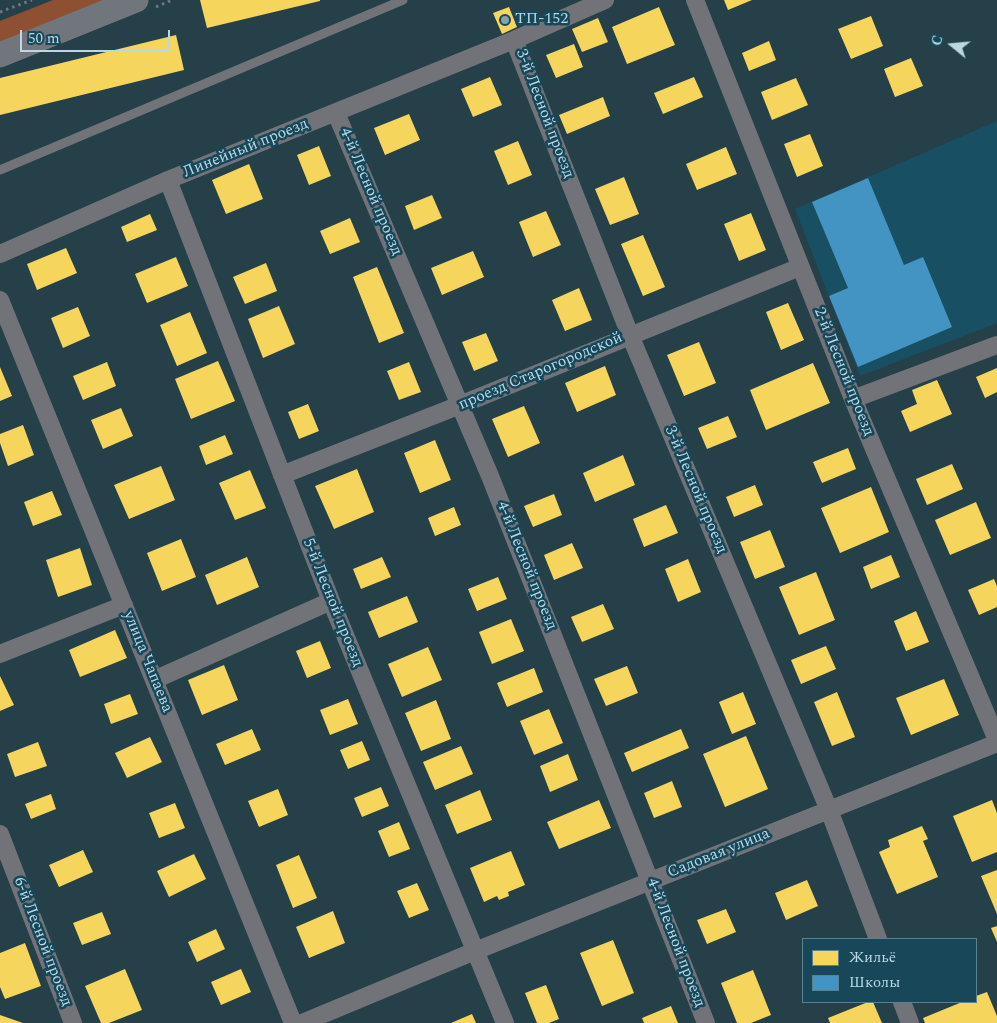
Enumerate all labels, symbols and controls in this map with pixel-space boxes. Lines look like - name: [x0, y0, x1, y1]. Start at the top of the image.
- place label: ТП-152: [515, 10, 568, 30]
- marker: ТП-152: [499, 14, 511, 26]
- scale bar: [22, 20, 172, 52]
- north arrow: [927, 20, 977, 70]
- text: 50 m: [28, 27, 60, 50]
- text: С: [926, 33, 949, 48]
- street label: 3-й Лесной проезд: [511, 47, 577, 181]
- street label: Линейный проезд: [180, 115, 312, 183]
- street label: 4-й Лесной проезд: [334, 125, 406, 259]
- street label: 2-й Лесной проезд: [808, 305, 878, 439]
- street label: проезд Старогородской: [456, 329, 626, 415]
- street label: 3-й Лесной проезд: [659, 423, 731, 557]
- street label: 4-й Лесной проезд: [491, 499, 561, 633]
- street label: 5-й Лесной проезд: [297, 536, 367, 670]
- street label: улица Чапаева: [118, 608, 176, 716]
- street label: Садовая улица: [665, 825, 773, 883]
- street label: 6-й Лесной проезд: [9, 875, 75, 1009]
- street label: 4-й Лесной проезд: [642, 876, 708, 1010]
- legend: [802, 938, 977, 1003]
- text: Жильё: [849, 946, 896, 969]
- text: Школы: [849, 971, 900, 994]

